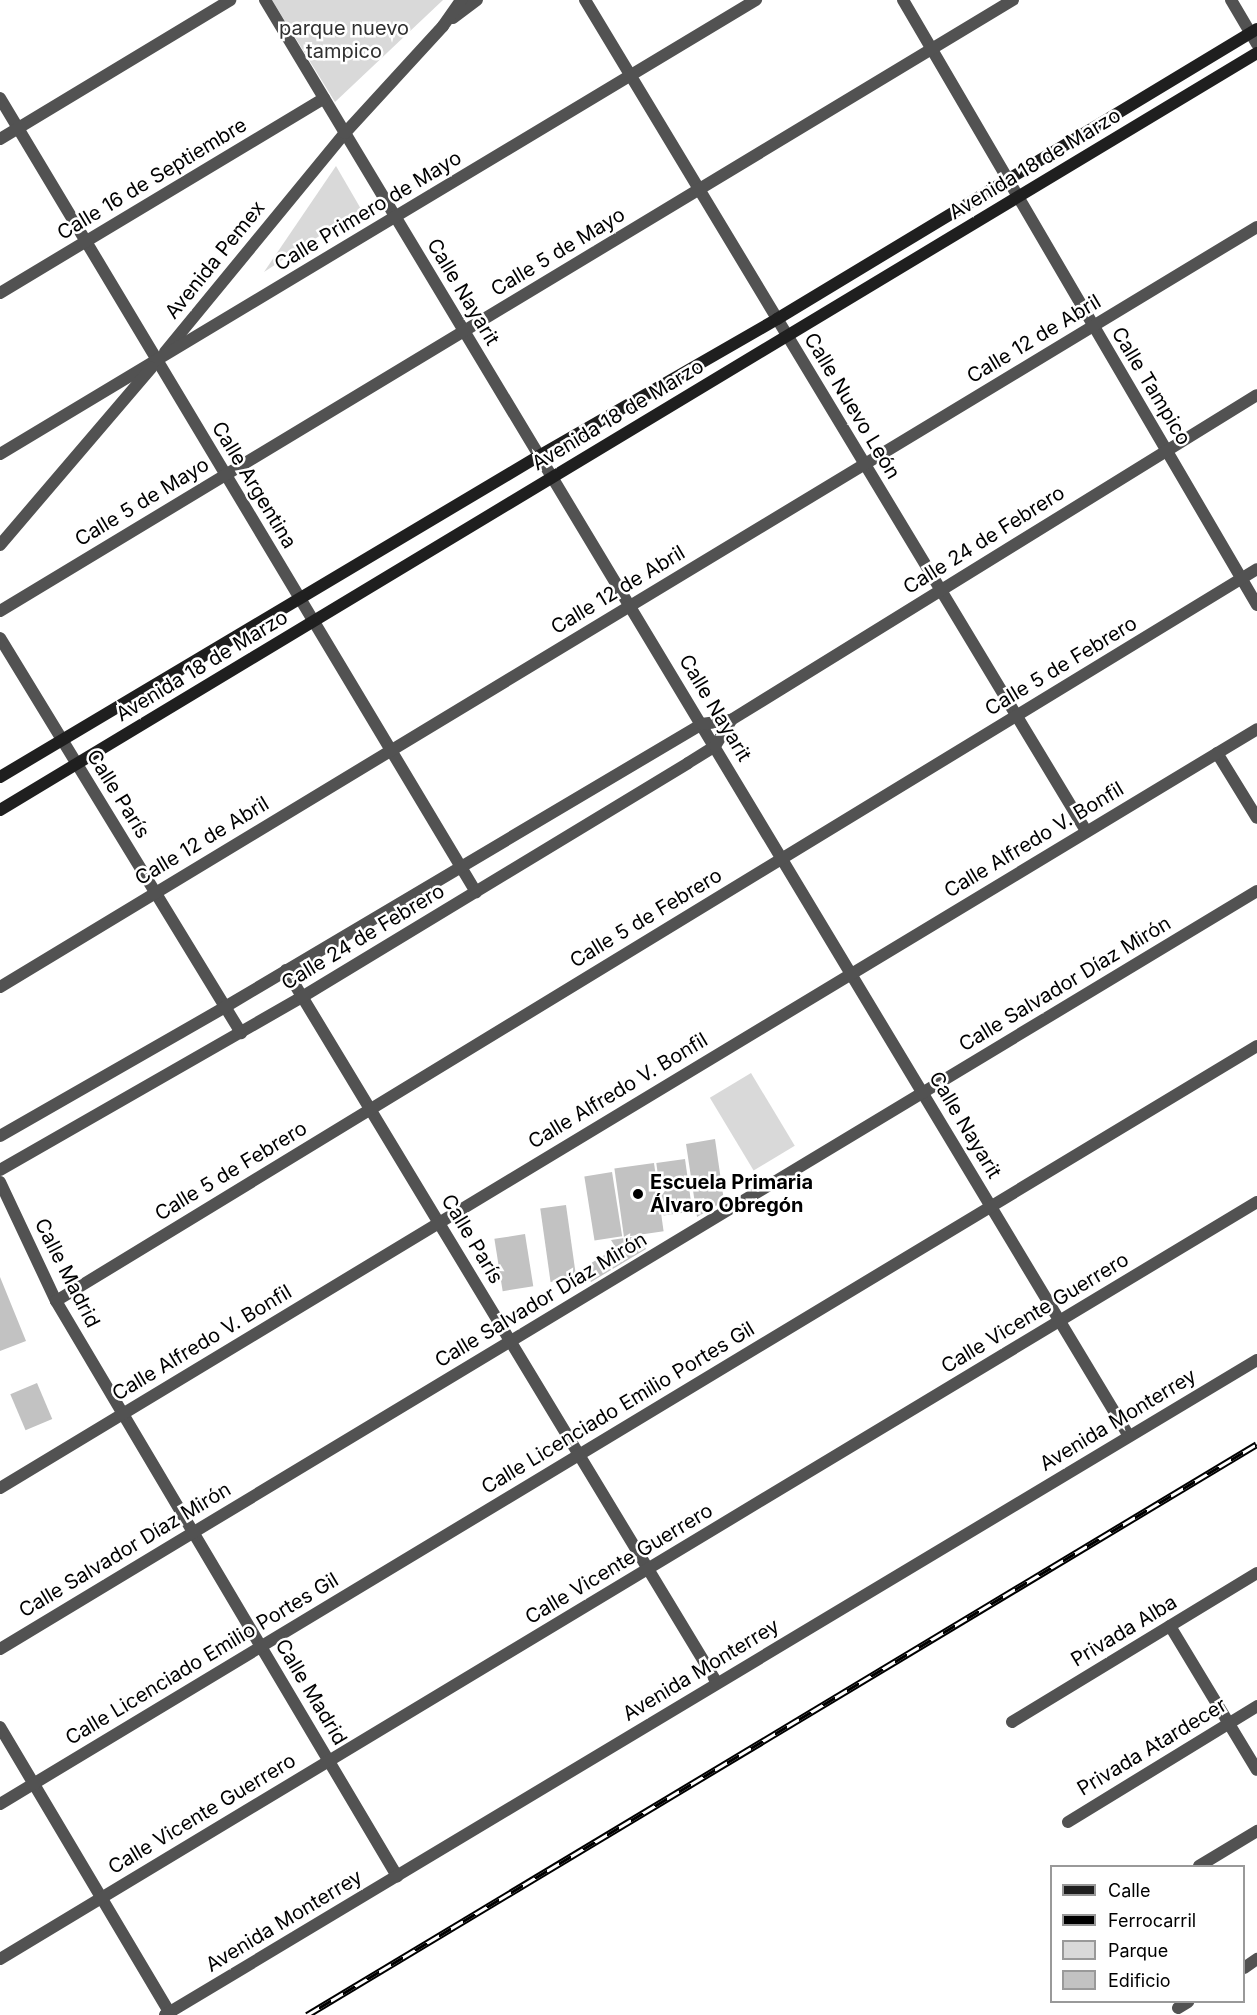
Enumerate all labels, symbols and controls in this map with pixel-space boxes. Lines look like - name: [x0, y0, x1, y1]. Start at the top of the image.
- park label: parque nuevo tampico: [279, 16, 409, 63]
- street label: Avenida 18 de Marzo: [945, 103, 1125, 225]
- street label: Calle 16 de Septiembre: [53, 113, 251, 245]
- street label: Calle Primero de Mayo: [270, 146, 466, 276]
- street label: Avenida Pemex: [160, 196, 270, 324]
- street label: Calle 5 de Mayo: [487, 203, 629, 301]
- street label: Calle Nayarit: [422, 234, 504, 350]
- street label: Calle 12 de Abril: [963, 290, 1105, 388]
- street label: Calle Tampico: [1106, 323, 1196, 449]
- street label: Calle Nuevo León: [799, 329, 905, 483]
- street label: Avenida 18 de Marzo: [528, 354, 708, 476]
- street label: Calle Argentina: [207, 417, 301, 553]
- street label: Calle 5 de Mayo: [71, 453, 213, 551]
- street label: Calle 24 de Febrero: [899, 481, 1069, 599]
- street label: Calle 12 de Abril: [547, 541, 689, 639]
- street label: Avenida 18 de Marzo: [112, 605, 292, 727]
- street label: Calle 5 de Febrero: [981, 611, 1141, 721]
- street label: Calle Nayarit: [674, 650, 756, 766]
- street label: Calle París: [81, 745, 155, 843]
- street label: Calle Alfredo V. Bonfil: [940, 777, 1128, 903]
- street label: Calle 12 de Abril: [131, 792, 273, 890]
- street label: Calle 5 de Febrero: [566, 863, 726, 973]
- street label: Calle 24 de Febrero: [277, 879, 449, 995]
- street label: Calle Salvador Díaz Mirón: [955, 911, 1175, 1057]
- street label: Calle Alfredo V. Bonfil: [524, 1028, 712, 1154]
- street label: Calle Nayarit: [924, 1067, 1006, 1183]
- street label: Calle 5 de Febrero: [151, 1116, 311, 1226]
- place label: Escuela Primaria Álvaro Obregón: [650, 1170, 813, 1217]
- marker: Escuela Primaria Álvaro Obregón: [631, 1187, 645, 1201]
- street label: Calle París: [436, 1190, 508, 1288]
- street label: Calle Madrid: [29, 1214, 105, 1332]
- street label: Calle Salvador Díaz Mirón: [431, 1227, 651, 1373]
- street label: Calle Vicente Guerrero: [937, 1248, 1133, 1378]
- street label: Calle Alfredo V. Bonfil: [108, 1280, 296, 1406]
- street label: Calle Licenciado Emilio Portes Gil: [477, 1317, 759, 1499]
- street label: Avenida Monterrey: [1035, 1364, 1201, 1476]
- street label: Calle Salvador Díaz Mirón: [15, 1477, 235, 1623]
- street label: Calle Vicente Guerrero: [521, 1499, 717, 1629]
- street label: Calle Licenciado Emilio Portes Gil: [61, 1568, 343, 1750]
- street label: Privada Alba: [1067, 1590, 1181, 1672]
- street label: Avenida Monterrey: [618, 1614, 784, 1726]
- street label: Calle Madrid: [270, 1635, 352, 1749]
- street label: Privada Atardecer: [1073, 1693, 1231, 1801]
- street label: Calle Vicente Guerrero: [104, 1749, 300, 1879]
- street label: Avenida Monterrey: [201, 1865, 367, 1977]
- legend: [1050, 1865, 1245, 2003]
- text: Calle: [1108, 1880, 1150, 1901]
- text: Ferrocarril: [1108, 1910, 1196, 1931]
- text: Parque: [1108, 1940, 1168, 1961]
- text: Edificio: [1108, 1970, 1171, 1991]

